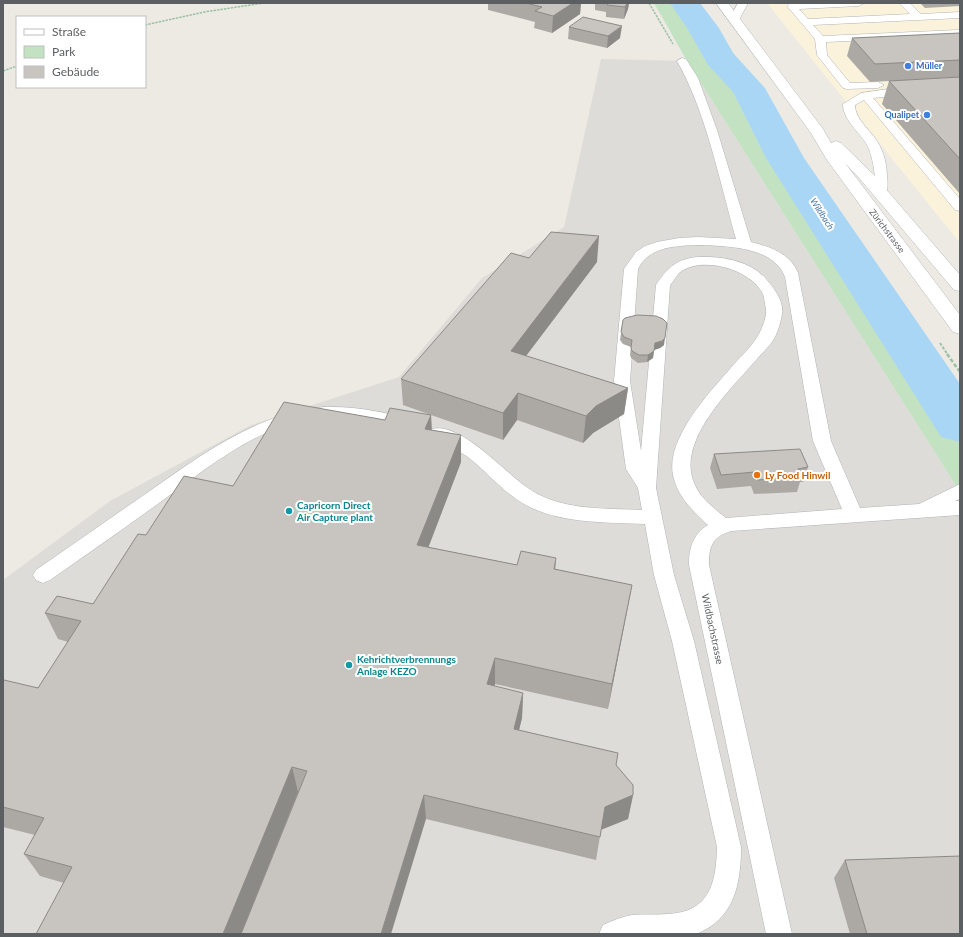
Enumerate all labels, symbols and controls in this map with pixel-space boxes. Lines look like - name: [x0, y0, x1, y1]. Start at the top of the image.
- legend: [16, 16, 146, 88]
- text: Straße: [52, 24, 86, 39]
- text: Park: [52, 44, 76, 59]
- place label: Müller: [916, 60, 943, 71]
- marker: Müller: [903, 61, 913, 71]
- text: Gebäude: [52, 64, 99, 79]
- place label: Qualipet: [884, 109, 920, 120]
- marker: Qualipet: [922, 110, 932, 120]
- water label: Wildbach: [808, 196, 837, 232]
- street label: Zürichstrasse: [867, 206, 908, 255]
- place label: Ly Food Hinwil: [765, 469, 830, 481]
- marker: Ly Food Hinwil: [752, 470, 762, 480]
- place label: Capricorn Direct Air Capture plant: [296, 499, 373, 523]
- marker: Capricorn Direct Air Capture plant: [284, 506, 294, 516]
- street label: Wildbachstrasse: [700, 593, 726, 665]
- place label: Kehrichtverbrennungs Anlage KEZO: [356, 653, 456, 677]
- marker: Kehrichtverbrennungs Anlage KEZO: [344, 660, 354, 670]

